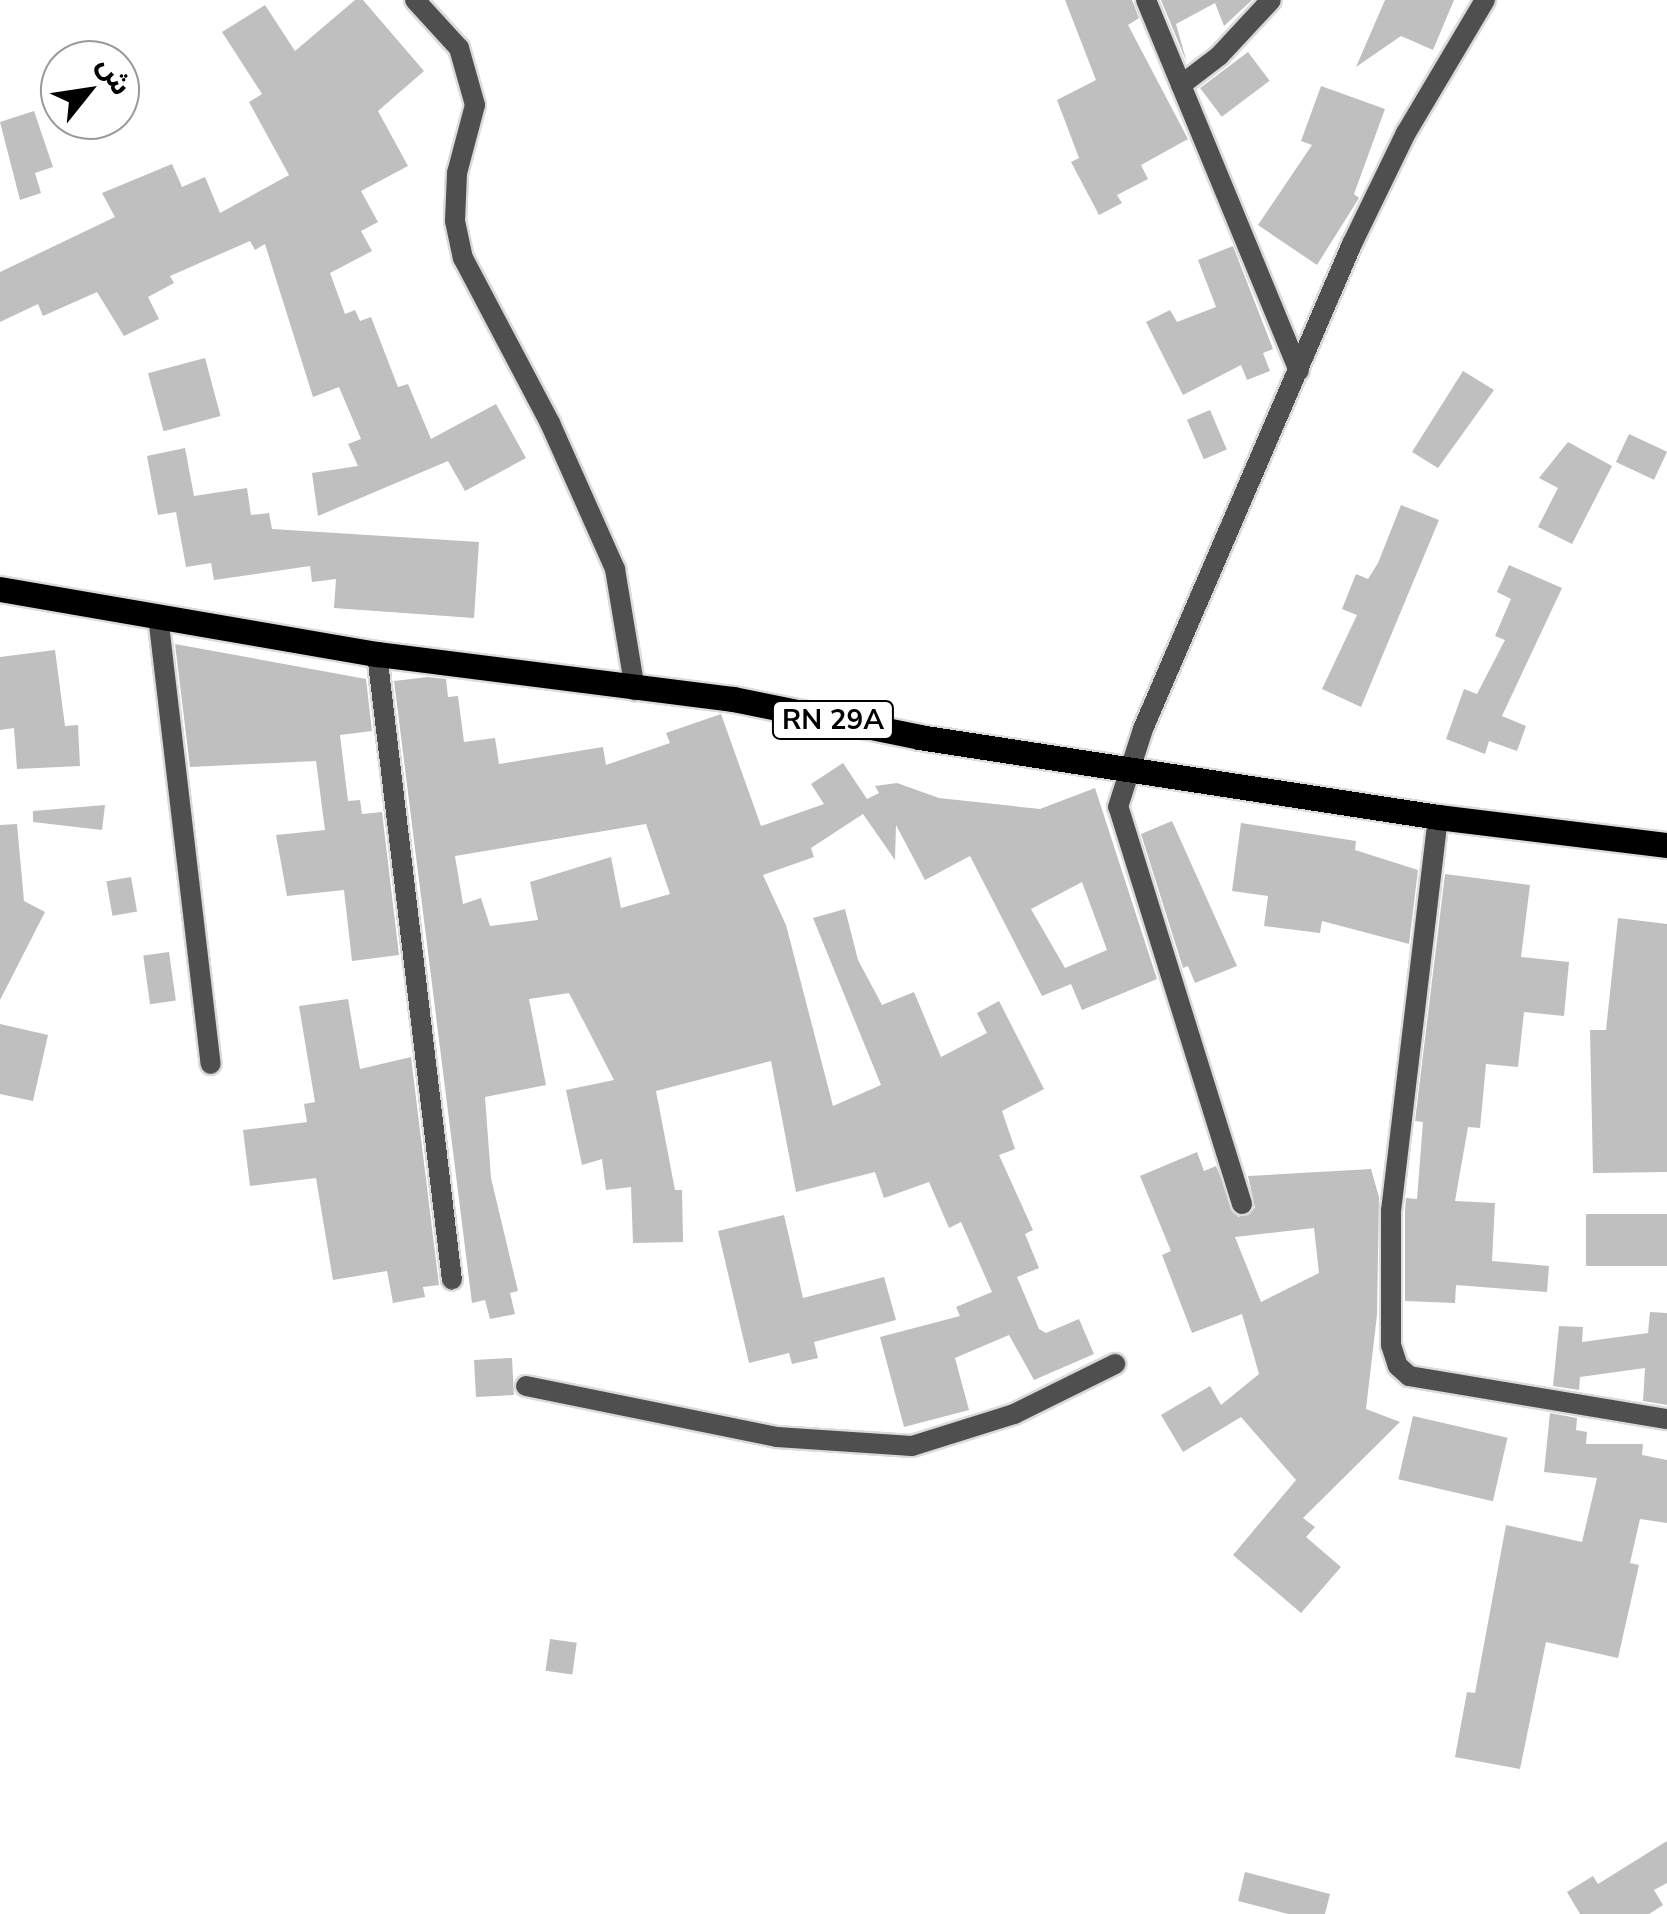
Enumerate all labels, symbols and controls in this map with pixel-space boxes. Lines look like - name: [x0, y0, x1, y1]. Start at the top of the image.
- north arrow: [40, 40, 140, 140]
- text: ش: [88, 50, 140, 102]
- road number: RN 29A: [770, 697, 896, 743]

